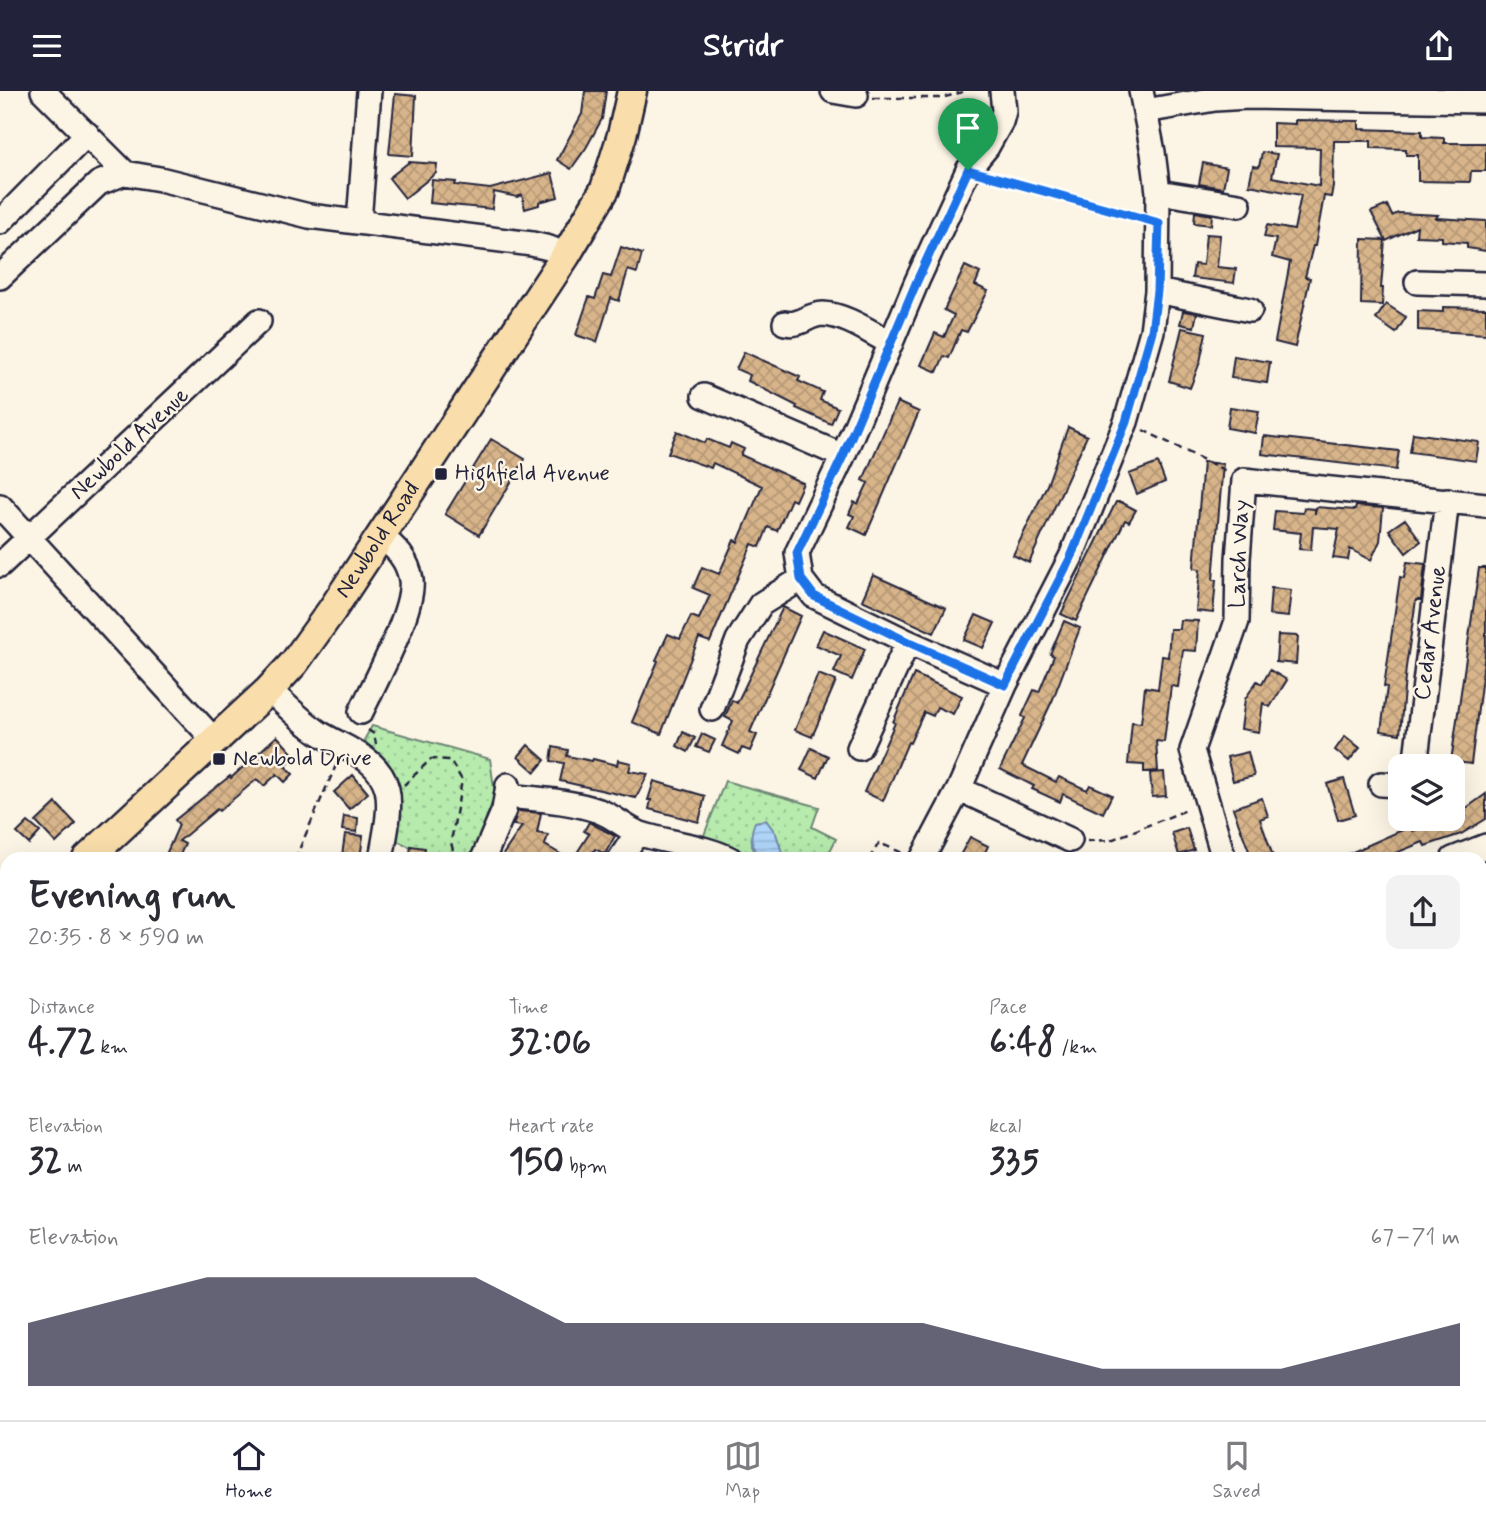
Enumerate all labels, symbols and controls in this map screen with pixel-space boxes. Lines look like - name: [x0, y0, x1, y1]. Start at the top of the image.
- text: Stridr: [703, 25, 783, 67]
- icon: menu: [28, 27, 66, 65]
- icon: share: [1420, 27, 1458, 65]
- pin: [938, 98, 998, 170]
- icon: arrive: [949, 109, 987, 147]
- street label: Newbold Avenue: [64, 381, 196, 507]
- place label: Highfield Avenue: [455, 459, 610, 491]
- marker: Highfield Avenue: [433, 466, 449, 482]
- street label: Newbold Road: [329, 476, 427, 604]
- street label: Larch Way: [1223, 499, 1257, 609]
- street label: Cedar Avenue: [1408, 564, 1454, 702]
- place label: Newbold Drive: [233, 744, 372, 774]
- marker: Newbold Drive: [211, 751, 227, 767]
- map controls: [1388, 754, 1465, 831]
- button: layers: [1388, 754, 1465, 831]
- text: Evening run: [28, 872, 235, 921]
- button: share: [1386, 875, 1460, 949]
- text: 20:35 · 8 × 590 m: [28, 923, 204, 953]
- text: Distance: [28, 995, 95, 1020]
- text: Time: [509, 995, 548, 1020]
- text: Pace: [989, 995, 1027, 1020]
- text: 4.72: [28, 1020, 95, 1066]
- text: 32:06: [509, 1020, 591, 1066]
- text: 6:48: [989, 1020, 1056, 1066]
- text: km: [95, 1035, 128, 1060]
- text: /km: [1056, 1035, 1097, 1060]
- text: Elevation: [28, 1114, 103, 1139]
- text: Heart rate: [509, 1114, 594, 1139]
- text: kcal: [989, 1114, 1021, 1139]
- text: 32: [28, 1139, 62, 1185]
- text: 150: [509, 1139, 564, 1185]
- text: 335: [989, 1139, 1039, 1185]
- text: m: [62, 1154, 83, 1179]
- text: bpm: [564, 1154, 607, 1179]
- text: Elevation: [28, 1223, 119, 1253]
- text: 67–71 m: [1371, 1223, 1460, 1253]
- tab: Home: [225, 1437, 273, 1504]
- tab: Map: [724, 1437, 762, 1504]
- tab: Saved: [1213, 1437, 1261, 1504]

